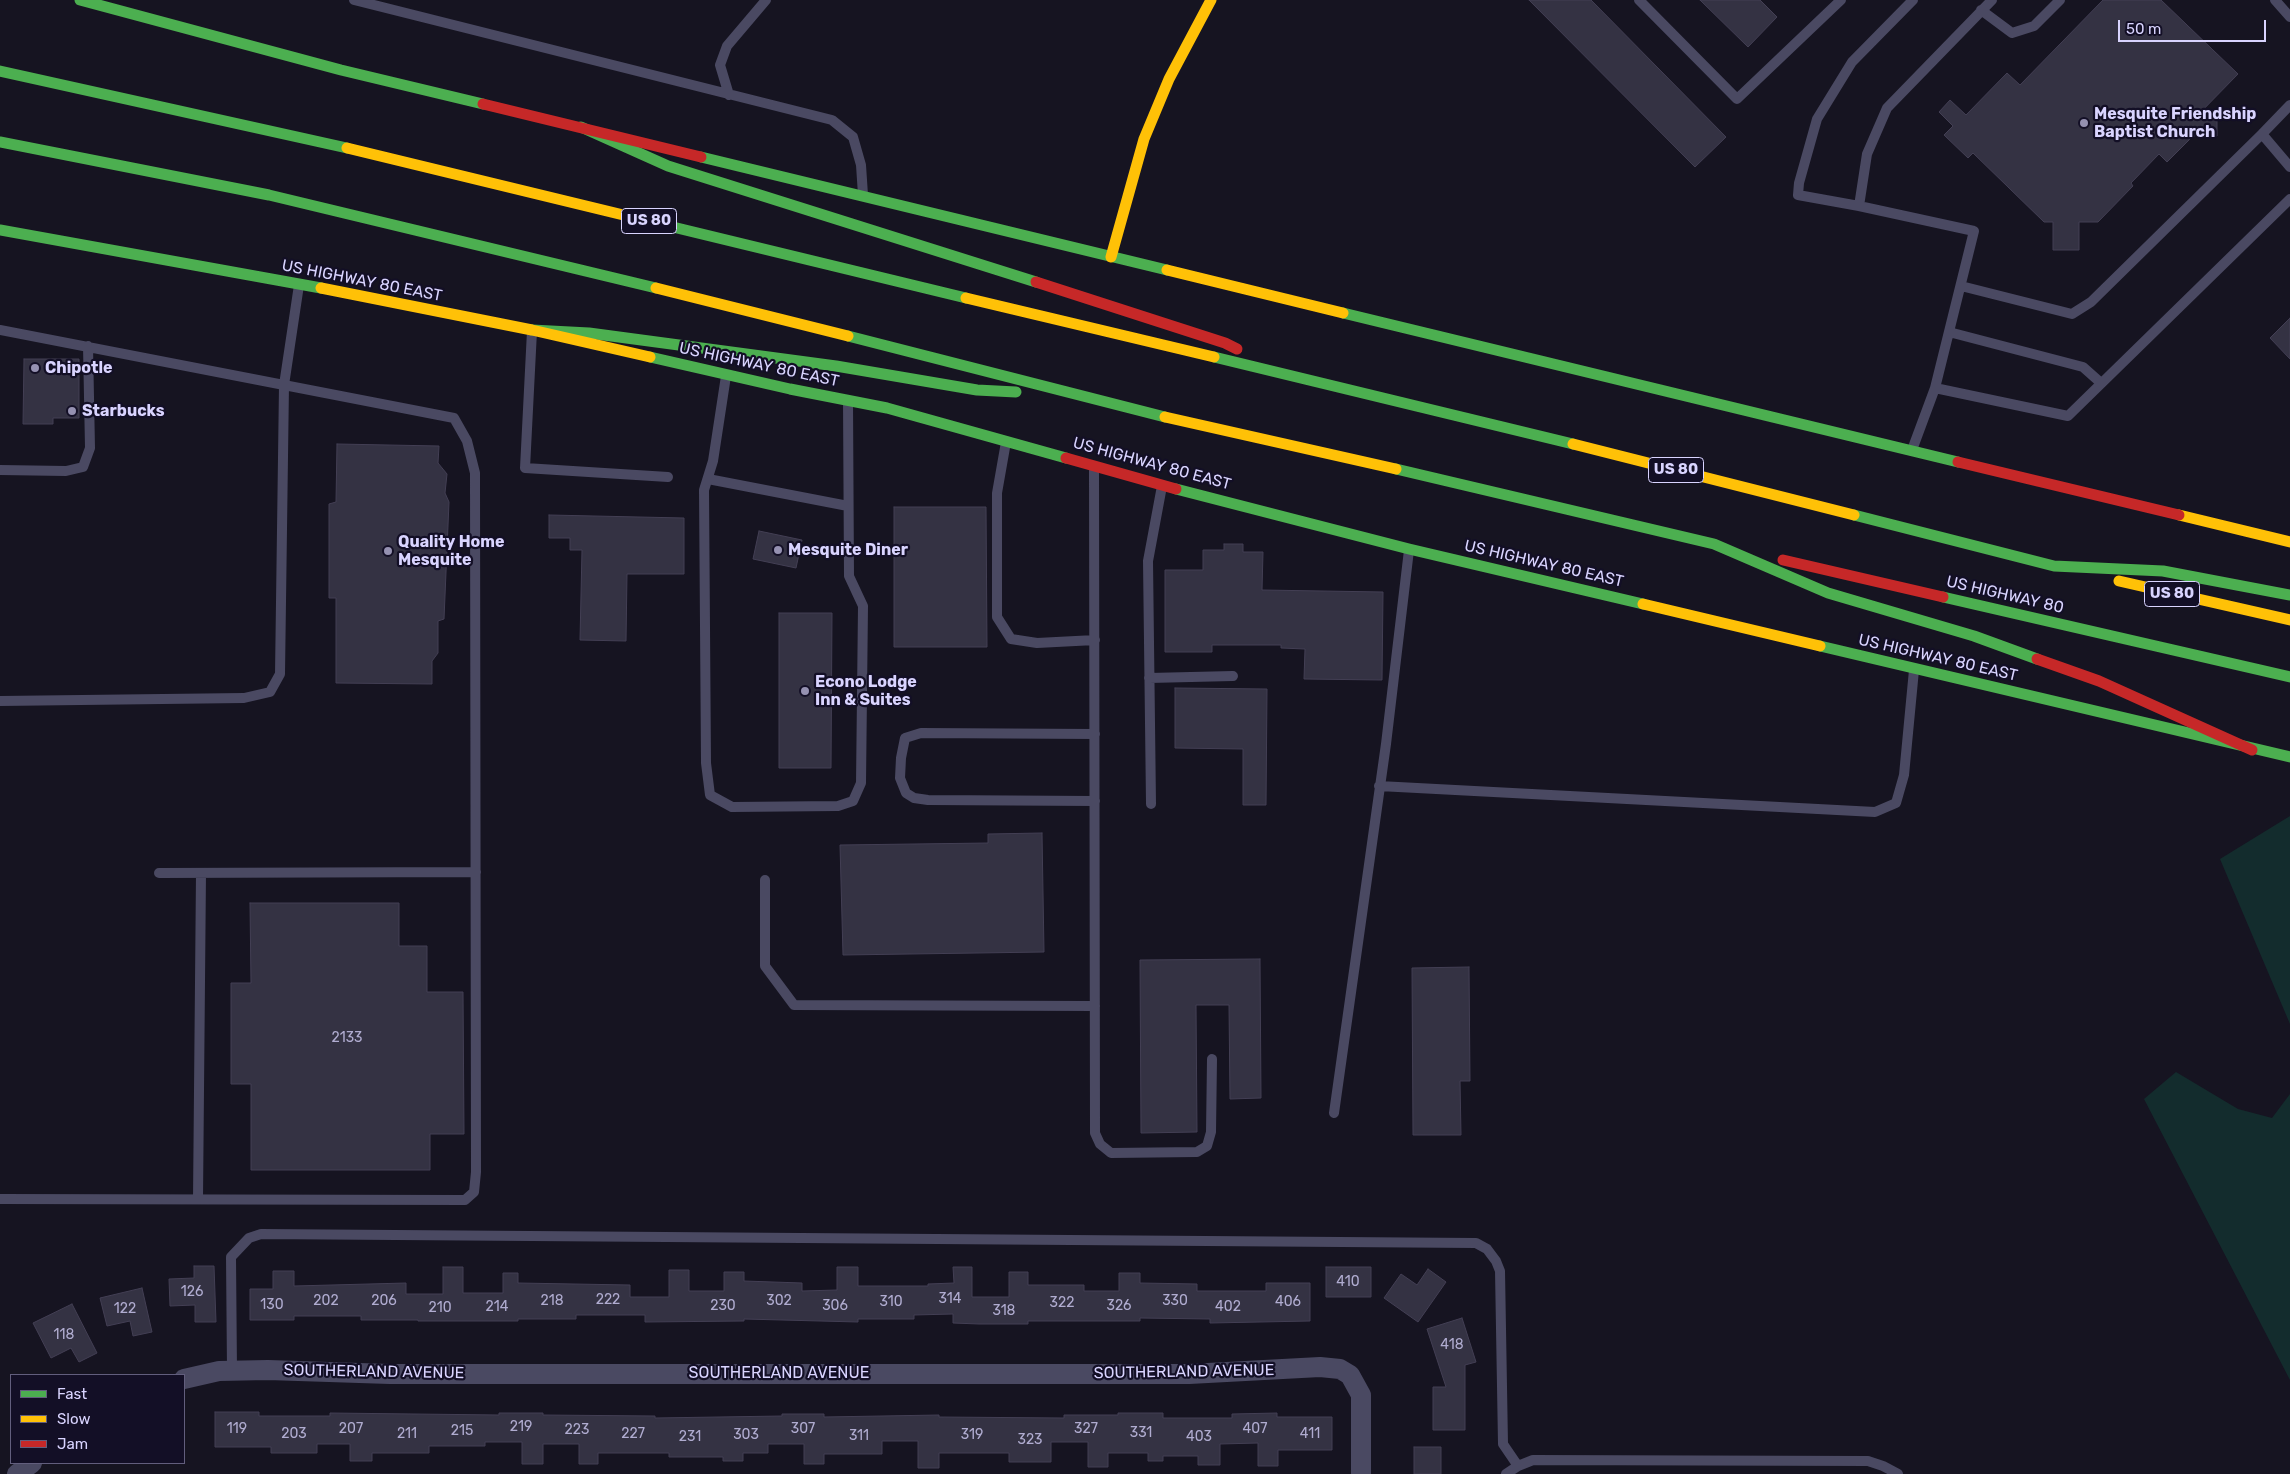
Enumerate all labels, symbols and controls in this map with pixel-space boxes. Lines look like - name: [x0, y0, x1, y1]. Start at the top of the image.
- scale bar: [2120, 10, 2268, 42]
- text: 50 m: [2126, 20, 2161, 38]
- place label: Mesquite Friendship Baptist Church: [2094, 104, 2256, 142]
- marker: Mesquite Friendship Baptist Church: [2078, 117, 2090, 129]
- road number: US 80: [622, 208, 676, 234]
- street label: US HIGHWAY 80 EAST: [280, 256, 444, 306]
- street label: US HIGHWAY 80 EAST: [677, 339, 841, 391]
- place label: Chipotle: [45, 358, 113, 378]
- marker: Chipotle: [29, 362, 41, 374]
- place label: Starbucks: [82, 401, 165, 421]
- marker: Starbucks: [66, 405, 78, 417]
- street label: US HIGHWAY 80 EAST: [1071, 434, 1233, 494]
- road number: US 80: [1648, 458, 1704, 482]
- place label: Quality Home Mesquite: [398, 532, 505, 570]
- street label: US HIGHWAY 80 EAST: [1462, 536, 1626, 592]
- place label: Mesquite Diner: [788, 540, 908, 560]
- marker: Mesquite Diner: [772, 544, 784, 556]
- marker: Quality Home Mesquite: [382, 545, 394, 557]
- street label: US HIGHWAY 80: [1944, 572, 2066, 618]
- road number: US 80: [2144, 582, 2200, 606]
- street label: US HIGHWAY 80 EAST: [1856, 630, 2020, 686]
- place label: Econo Lodge Inn & Suites: [815, 672, 917, 710]
- marker: Econo Lodge Inn & Suites: [799, 685, 811, 697]
- house number: 2133: [331, 1030, 363, 1046]
- house number: 410: [1336, 1274, 1360, 1290]
- house number: 126: [181, 1284, 203, 1300]
- house number: 314: [939, 1291, 961, 1307]
- house number: 222: [596, 1292, 620, 1308]
- house number: 202: [313, 1293, 339, 1309]
- house number: 206: [371, 1293, 397, 1309]
- house number: 218: [540, 1293, 564, 1309]
- house number: 302: [766, 1293, 792, 1309]
- house number: 330: [1162, 1293, 1188, 1309]
- house number: 310: [879, 1294, 903, 1310]
- house number: 406: [1275, 1294, 1301, 1310]
- house number: 322: [1050, 1295, 1074, 1311]
- house number: 130: [260, 1297, 284, 1313]
- house number: 230: [710, 1298, 736, 1314]
- house number: 306: [822, 1298, 848, 1314]
- house number: 326: [1106, 1298, 1132, 1314]
- house number: 214: [486, 1299, 508, 1315]
- house number: 402: [1215, 1299, 1241, 1315]
- house number: 210: [428, 1300, 452, 1316]
- house number: 122: [114, 1301, 136, 1317]
- house number: 318: [992, 1303, 1016, 1319]
- house number: 118: [54, 1327, 74, 1343]
- house number: 418: [1440, 1337, 1464, 1353]
- street label: SOUTHERLAND AVENUE: [283, 1361, 465, 1383]
- street label: SOUTHERLAND AVENUE: [1093, 1361, 1275, 1383]
- street label: SOUTHERLAND AVENUE: [689, 1363, 869, 1383]
- legend: [10, 1374, 185, 1464]
- text: Fast: [57, 1385, 87, 1403]
- text: Slow: [57, 1410, 90, 1428]
- house number: 219: [510, 1419, 532, 1435]
- house number: 119: [227, 1421, 247, 1437]
- house number: 207: [339, 1421, 363, 1437]
- house number: 307: [791, 1421, 815, 1437]
- house number: 327: [1074, 1421, 1098, 1437]
- house number: 407: [1243, 1421, 1267, 1437]
- house number: 223: [565, 1422, 589, 1438]
- house number: 215: [451, 1423, 473, 1439]
- house number: 331: [1130, 1425, 1152, 1441]
- house number: 203: [281, 1426, 307, 1442]
- house number: 211: [397, 1426, 417, 1442]
- house number: 227: [621, 1426, 645, 1442]
- house number: 411: [1300, 1426, 1320, 1442]
- house number: 303: [733, 1427, 759, 1443]
- house number: 319: [961, 1427, 983, 1443]
- house number: 311: [849, 1428, 869, 1444]
- house number: 231: [679, 1429, 701, 1445]
- house number: 403: [1186, 1429, 1212, 1445]
- house number: 323: [1017, 1432, 1043, 1448]
- text: Jam: [57, 1435, 88, 1453]

